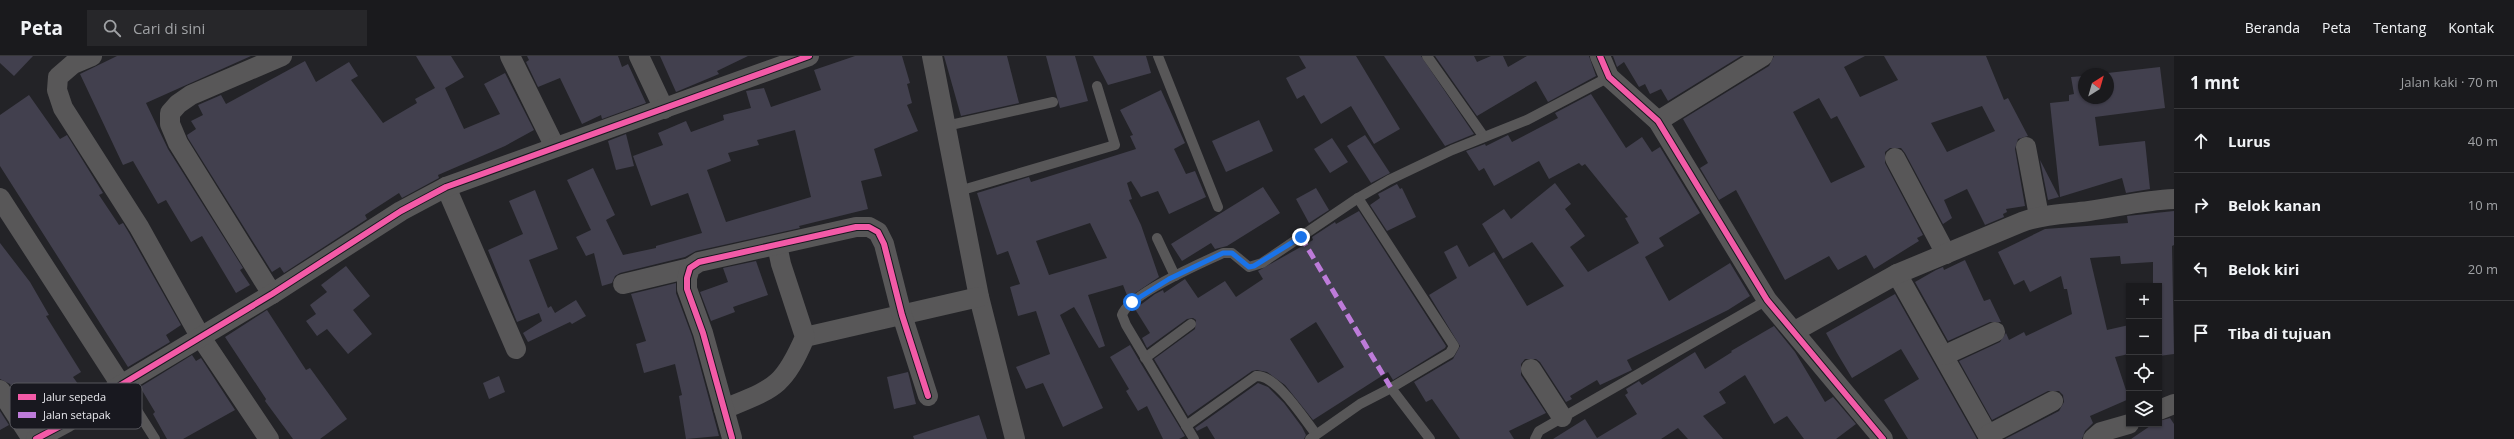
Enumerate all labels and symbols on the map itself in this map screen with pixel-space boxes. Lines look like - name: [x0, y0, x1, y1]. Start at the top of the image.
- north arrow: [2078, 68, 2114, 104]
- route end: [1292, 228, 1310, 246]
- route start: [1123, 293, 1141, 311]
- legend: [10, 383, 142, 429]
- text: Jalur sepeda: [42, 389, 106, 404]
- text: Jalan setapak: [42, 407, 111, 422]

